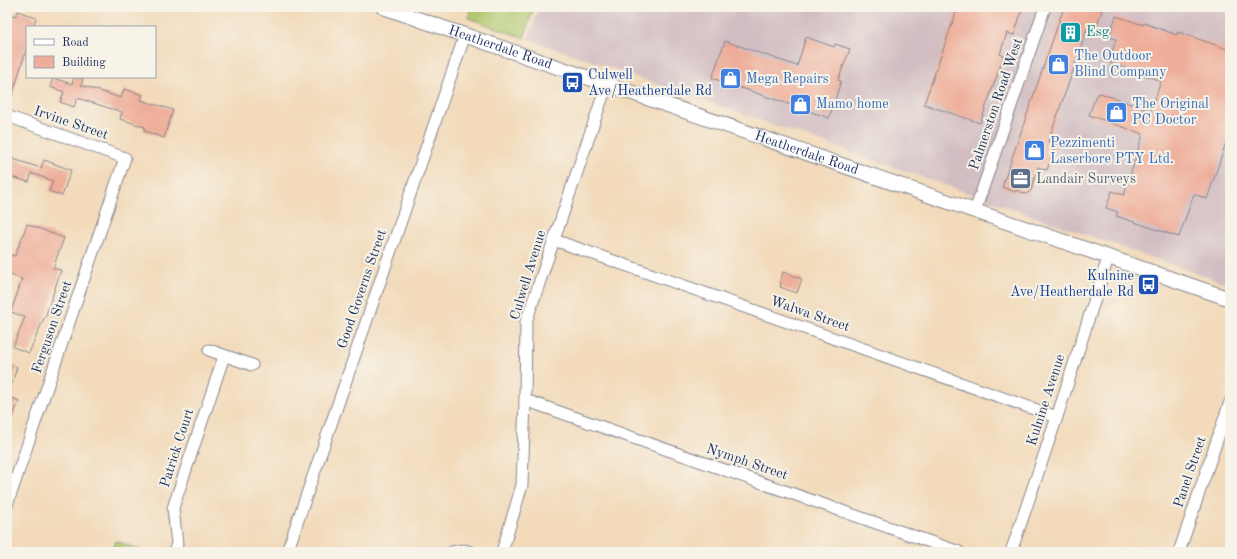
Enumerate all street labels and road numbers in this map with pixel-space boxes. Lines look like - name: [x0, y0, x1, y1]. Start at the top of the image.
- street label: Heatherdale Road: [447, 23, 554, 72]
- street label: Palmerston Road West: [967, 36, 1025, 172]
- street label: Irvine Street: [32, 104, 110, 142]
- street label: Heatherdale Road: [753, 129, 860, 177]
- street label: Good Governs Street: [335, 227, 389, 350]
- street label: Culwell Avenue: [508, 228, 548, 322]
- street label: Ferguson Street: [30, 279, 74, 375]
- street label: Walwa Street: [769, 294, 852, 334]
- street label: Kulnine Avenue: [1025, 352, 1067, 448]
- street label: Patrick Court: [158, 407, 196, 489]
- street label: Panel Street: [1171, 434, 1209, 510]
- street label: Nymph Street: [704, 442, 790, 483]

